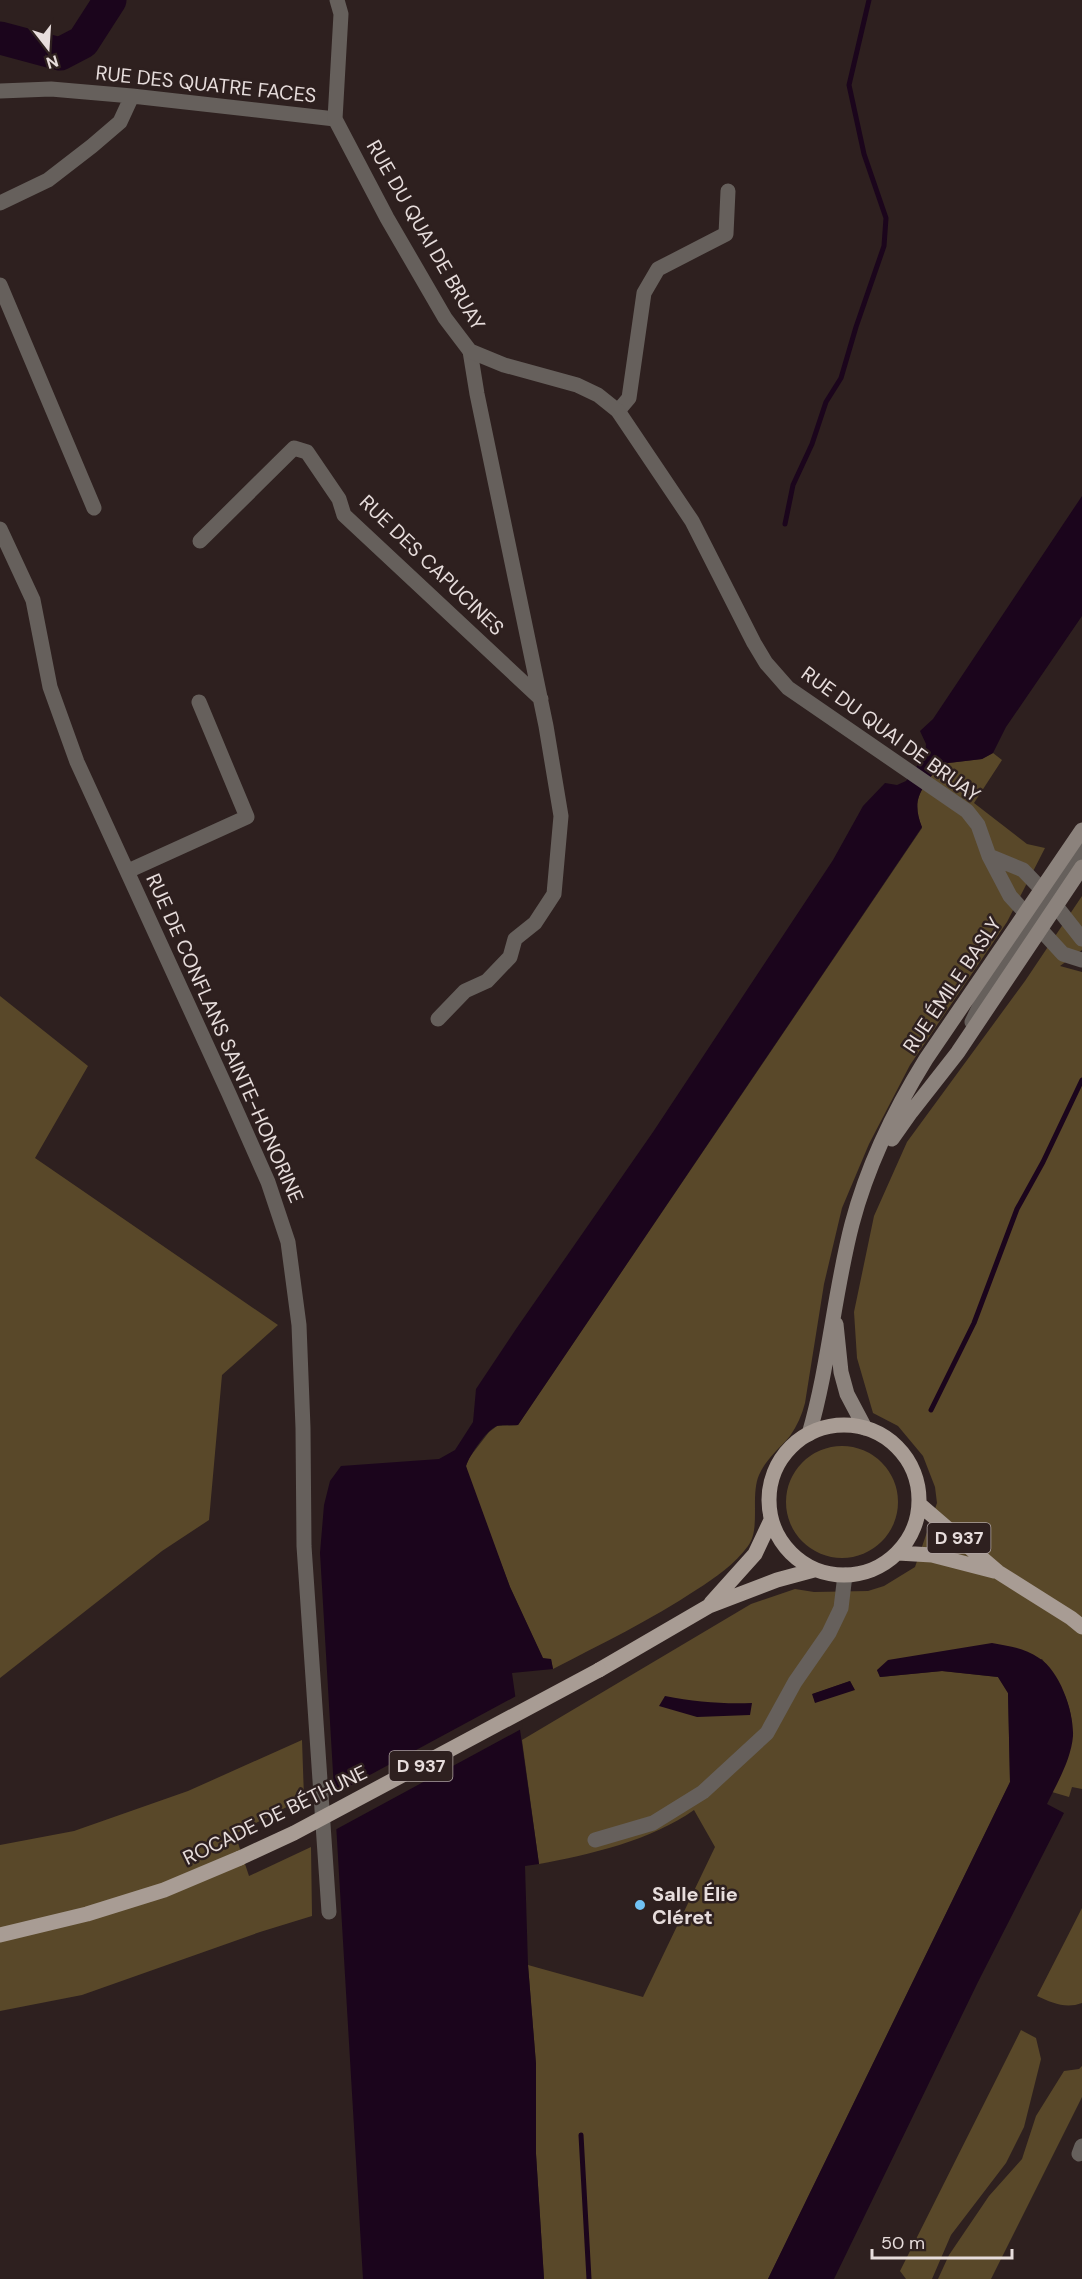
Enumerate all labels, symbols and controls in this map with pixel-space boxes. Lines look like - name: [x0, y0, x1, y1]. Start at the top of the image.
- north arrow: [18, 18, 78, 78]
- text: N: [44, 50, 61, 74]
- street label: RUE DES QUATRE FACES: [94, 59, 318, 109]
- street label: RUE DU QUAI DE BRUAY: [361, 135, 491, 335]
- street label: RUE DES CAPUCINES: [354, 489, 510, 641]
- street label: RUE DU QUAI DE BRUAY: [796, 660, 986, 808]
- street label: RUE DE CONFLANS SAINTE-HONORINE: [140, 869, 310, 1207]
- street label: RUE ÉMILE BASLY: [897, 912, 1007, 1058]
- road number: D 937: [928, 1523, 990, 1553]
- road number: D 937: [390, 1751, 452, 1781]
- street label: ROCADE DE BÉTHUNE: [179, 1759, 371, 1871]
- place label: Salle Élie Cléret: [652, 1881, 738, 1930]
- marker: Salle Élie Cléret: [633, 1898, 647, 1912]
- scale bar: [872, 2222, 1012, 2260]
- text: 50 m: [881, 2231, 925, 2255]

